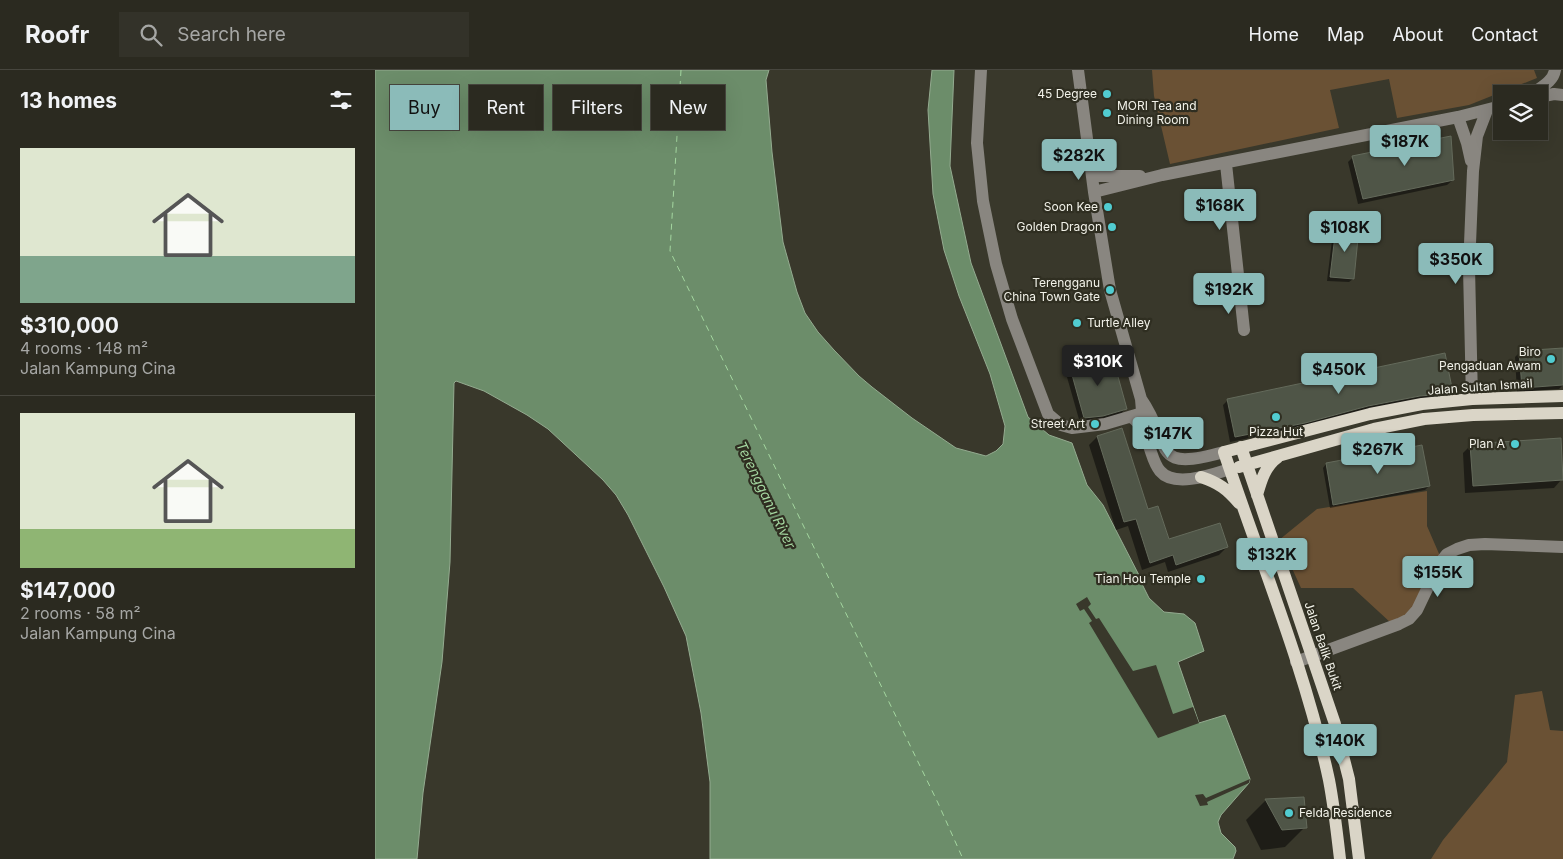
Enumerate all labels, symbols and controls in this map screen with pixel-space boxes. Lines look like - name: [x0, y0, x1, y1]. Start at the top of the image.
- search box: [119, 12, 469, 57]
- text: Roofr: [25, 20, 89, 49]
- icon: search: [137, 21, 165, 49]
- text: Search here: [177, 23, 286, 46]
- text: Home: [1249, 24, 1299, 45]
- text: Map: [1327, 24, 1364, 45]
- text: About: [1392, 24, 1443, 45]
- text: Contact: [1471, 24, 1538, 45]
- chip: Buy: [390, 85, 459, 130]
- chip: Rent: [469, 85, 543, 130]
- chip: Filters: [553, 85, 641, 130]
- chip: New: [651, 85, 725, 130]
- map controls: [1493, 85, 1548, 140]
- button: layers: [1493, 85, 1548, 140]
- icon: filters: [327, 86, 355, 114]
- place label: 45 Degree: [1037, 86, 1097, 101]
- text: 13 homes: [20, 88, 117, 113]
- marker: 45 Degree: [1101, 88, 1113, 100]
- place label: MORI Tea and Dining Room: [1117, 98, 1197, 127]
- marker: MORI Tea and Dining Room: [1101, 107, 1113, 119]
- pin: $187K: [1370, 124, 1440, 167]
- text: $187K: [1381, 131, 1429, 151]
- pin: $282K: [1044, 138, 1114, 181]
- text: $282K: [1053, 145, 1105, 165]
- icon: home: [143, 180, 233, 270]
- pin: $168K: [1185, 189, 1255, 231]
- text: $168K: [1195, 195, 1245, 215]
- place label: Soon Kee: [1044, 199, 1098, 214]
- marker: Soon Kee: [1102, 201, 1114, 213]
- pin: $108K: [1310, 210, 1380, 253]
- text: $108K: [1320, 217, 1370, 237]
- place label: Golden Dragon: [1017, 219, 1102, 234]
- marker: Golden Dragon: [1106, 221, 1118, 233]
- pin: $350K: [1421, 242, 1491, 285]
- text: $350K: [1429, 249, 1483, 269]
- pin: $192K: [1194, 272, 1264, 315]
- place label: Terengganu China Town Gate: [1003, 275, 1100, 304]
- text: $192K: [1204, 279, 1254, 299]
- marker: Terengganu China Town Gate: [1104, 284, 1116, 296]
- text: $310,000: [20, 313, 119, 338]
- place label: Turtle Alley: [1087, 315, 1151, 330]
- marker: Turtle Alley: [1071, 317, 1083, 329]
- text: 4 rooms · 148 m²: [20, 338, 148, 358]
- pin: $310K: [1063, 344, 1133, 387]
- place label: Biro Pengaduan Awam: [1439, 344, 1541, 373]
- text: $310K: [1073, 351, 1123, 371]
- pin: $450K: [1304, 352, 1374, 395]
- marker: Biro Pengaduan Awam: [1545, 353, 1557, 365]
- text: Jalan Kampung Cina: [20, 358, 176, 378]
- text: $450K: [1312, 359, 1366, 379]
- street label: Jalan Sultan Ismail: [1427, 375, 1533, 398]
- marker: Pizza Hut: [1270, 411, 1282, 423]
- place label: Street Art: [1031, 416, 1085, 431]
- pin: $147K: [1133, 416, 1203, 459]
- marker: Street Art: [1089, 418, 1101, 430]
- text: $147K: [1143, 423, 1193, 443]
- place label: Pizza Hut: [1249, 424, 1303, 439]
- pin: $267K: [1343, 432, 1413, 475]
- place label: Plan A: [1469, 436, 1505, 451]
- water label: Terengganu River: [733, 438, 800, 552]
- marker: Plan A: [1509, 438, 1521, 450]
- text: $267K: [1352, 439, 1404, 459]
- icon: home: [143, 446, 233, 536]
- pin: $132K: [1237, 538, 1307, 580]
- text: $132K: [1247, 544, 1297, 564]
- pin: $155K: [1403, 556, 1473, 598]
- text: $155K: [1413, 562, 1463, 582]
- place label: Tian Hou Temple: [1095, 571, 1191, 586]
- marker: Tian Hou Temple: [1195, 573, 1207, 585]
- text: $147,000: [20, 578, 115, 603]
- street label: Jalan Balik Bukit: [1301, 600, 1346, 692]
- text: 2 rooms · 58 m²: [20, 603, 140, 623]
- text: Jalan Kampung Cina: [20, 623, 176, 643]
- pin: $140K: [1305, 724, 1375, 766]
- text: $140K: [1315, 730, 1365, 750]
- place label: Felda Residence: [1299, 805, 1392, 820]
- marker: Felda Residence: [1283, 807, 1295, 819]

